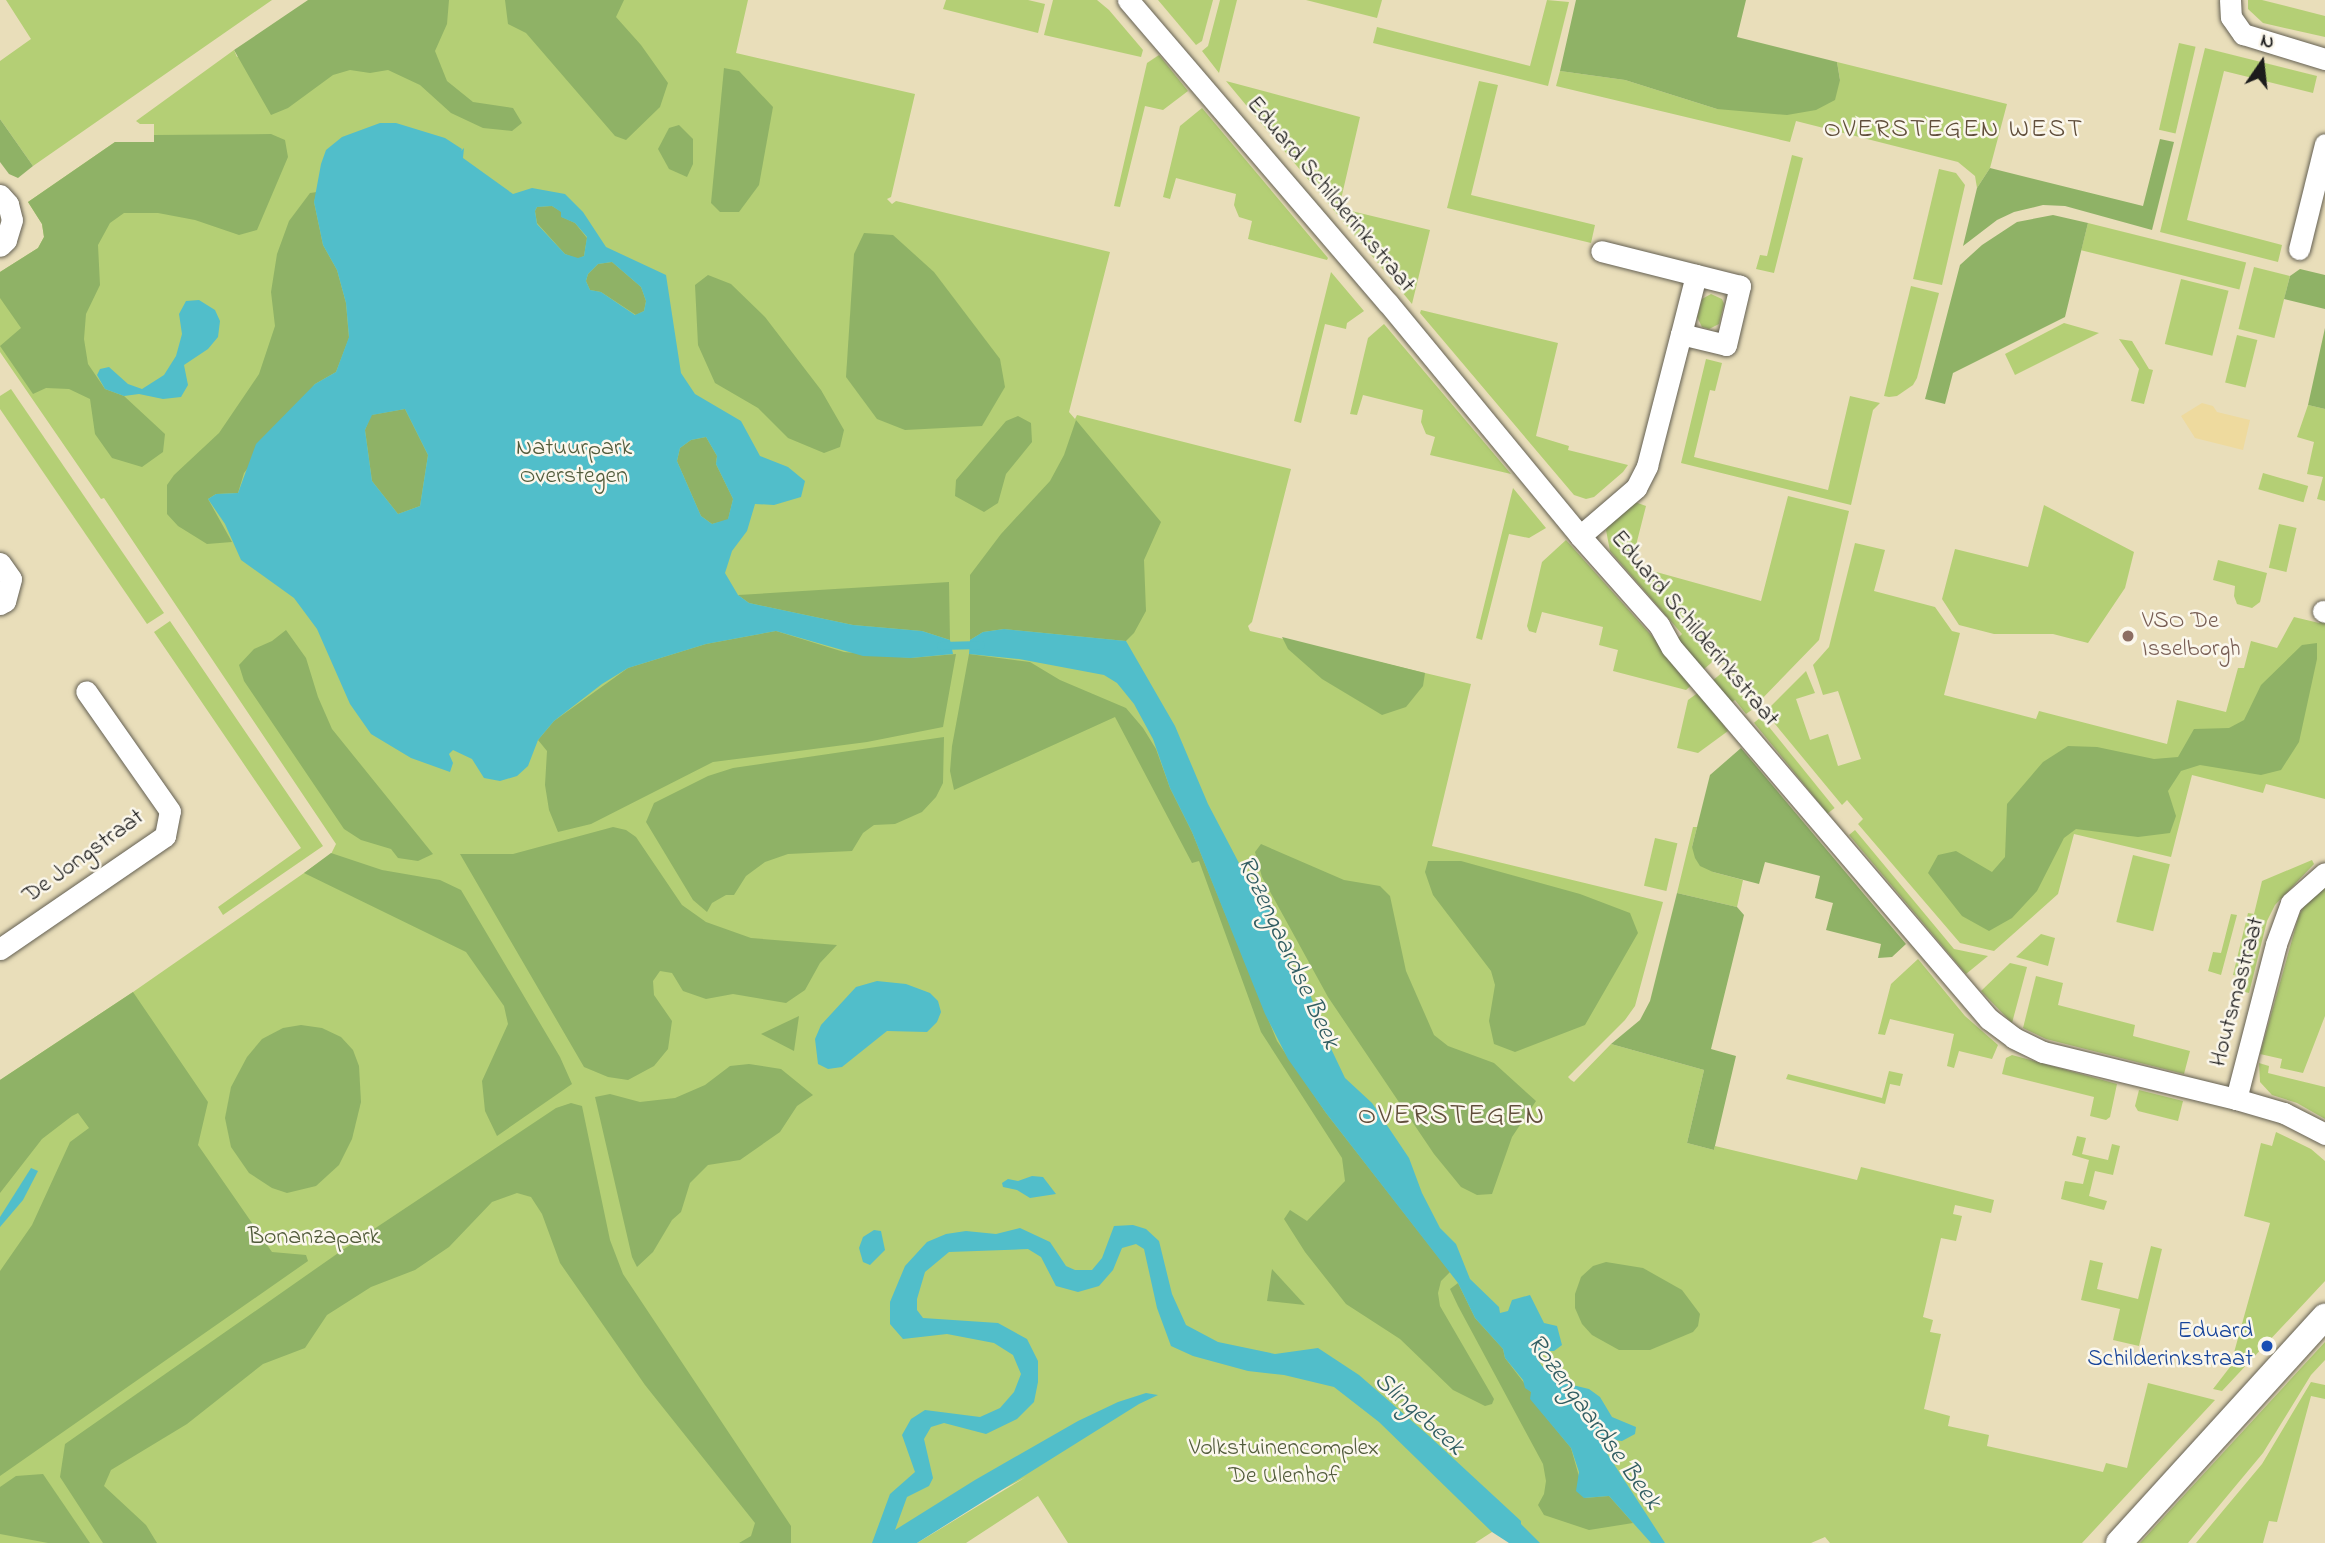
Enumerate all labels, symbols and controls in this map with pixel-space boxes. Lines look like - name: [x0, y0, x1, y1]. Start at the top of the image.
- text: N: [2258, 27, 2277, 57]
- north arrow: [2227, 28, 2297, 98]
- street label: Eduard Schilderinkstraat: [1239, 91, 1421, 299]
- district label: OVERSTEGEN WEST: [1826, 115, 2082, 147]
- park label: Natuurpark Overstegen: [516, 435, 632, 491]
- street label: Eduard Schilderinkstraat: [1603, 525, 1785, 733]
- place label: VSO De Isselborgh: [2142, 608, 2241, 664]
- marker: VSO De Isselborgh: [2120, 628, 2136, 644]
- street label: De Jongstraat: [18, 803, 150, 911]
- water label: Rozengaardse Beek: [1229, 852, 1345, 1054]
- street label: Houtsmastraat: [2204, 914, 2272, 1070]
- district label: OVERSTEGEN: [1359, 1100, 1545, 1134]
- park label: Bonanzapark: [248, 1224, 380, 1252]
- place label: Eduard Schilderinkstraat: [2087, 1318, 2253, 1374]
- water label: Rozengaardse Beek: [1519, 1329, 1667, 1517]
- marker: Eduard Schilderinkstraat: [2259, 1338, 2275, 1354]
- water label: Slingebeek: [1367, 1366, 1469, 1464]
- park label: Volkstuinencomplex De Ulenhof: [1189, 1435, 1379, 1491]

